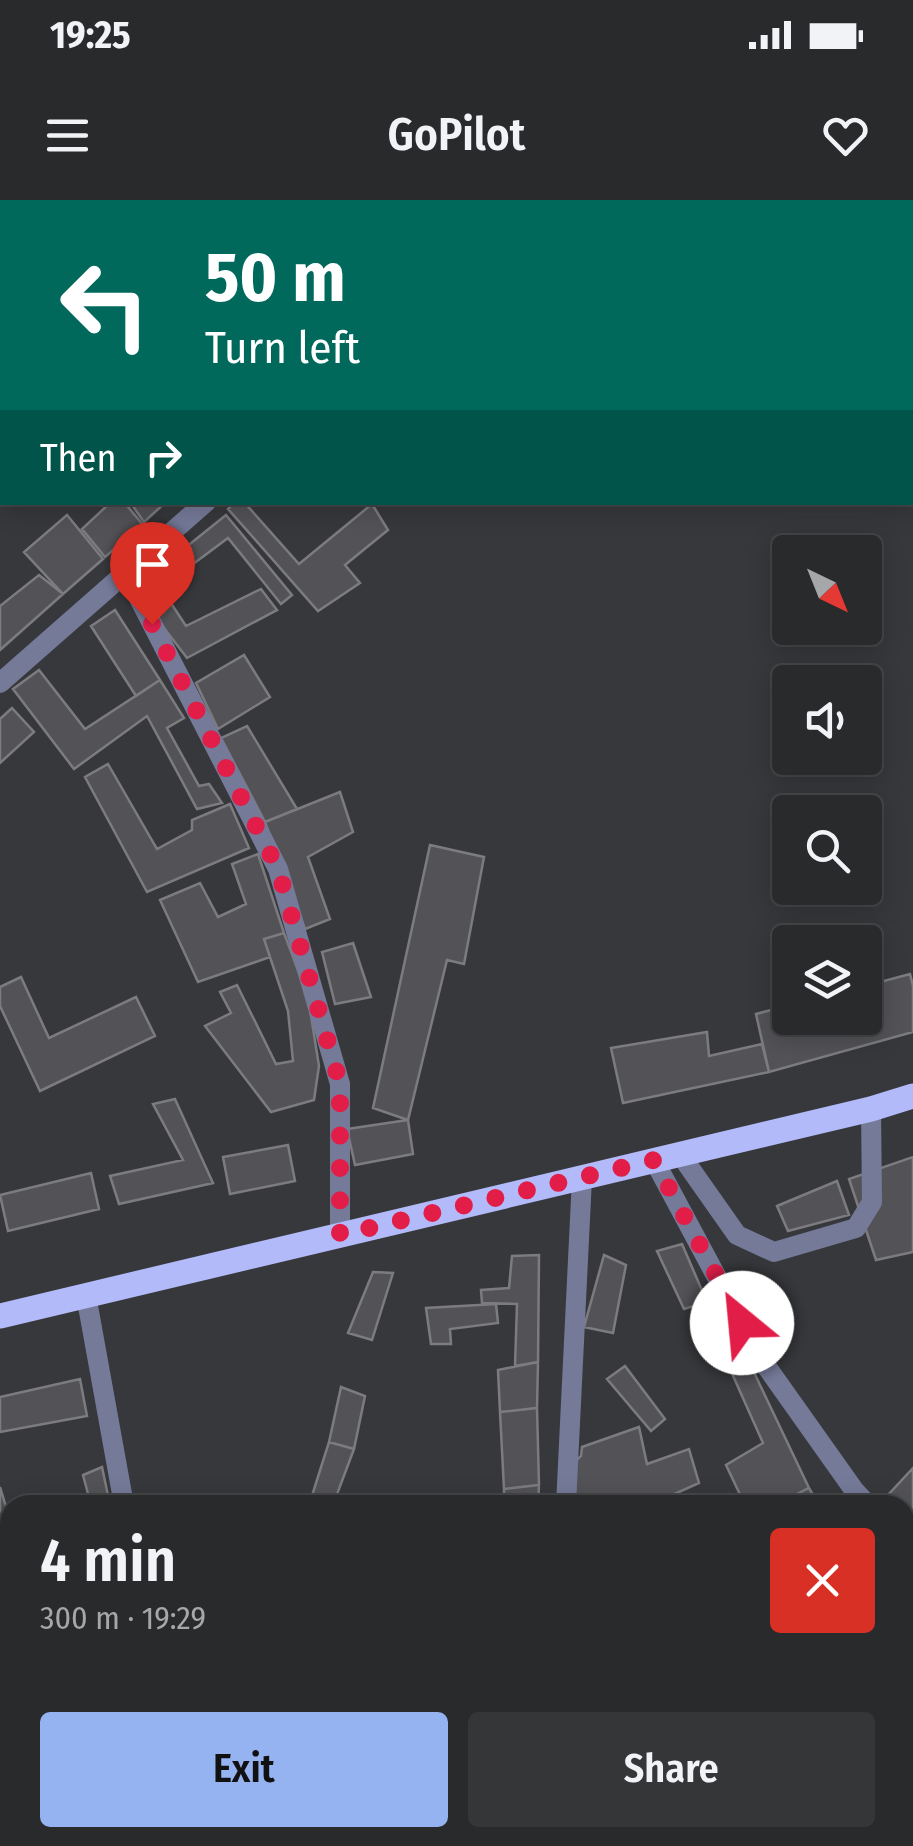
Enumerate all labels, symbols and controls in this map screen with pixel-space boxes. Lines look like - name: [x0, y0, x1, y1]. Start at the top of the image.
- text: 19:25: [50, 12, 131, 58]
- icon: menu: [40, 108, 95, 163]
- text: GoPilot: [388, 108, 525, 162]
- icon: heart: [818, 108, 873, 163]
- text: 50 m: [205, 236, 346, 320]
- icon: left: [40, 240, 170, 370]
- text: Turn left: [205, 321, 360, 375]
- icon: right: [136, 430, 191, 485]
- text: Then: [40, 435, 116, 481]
- pin: [110, 522, 195, 625]
- north arrow: [772, 535, 882, 645]
- map controls: [772, 535, 882, 1035]
- icon: arrive: [125, 537, 180, 592]
- button: sound: [772, 665, 882, 775]
- button: search: [772, 795, 882, 905]
- button: layers: [772, 925, 882, 1035]
- position arrow: [690, 1271, 794, 1375]
- text: 4 min: [40, 1525, 176, 1597]
- button: close: [770, 1528, 875, 1633]
- text: 300 m · 19:29: [40, 1599, 206, 1637]
- button: Exit: [40, 1712, 448, 1827]
- button: Share: [468, 1712, 875, 1827]

